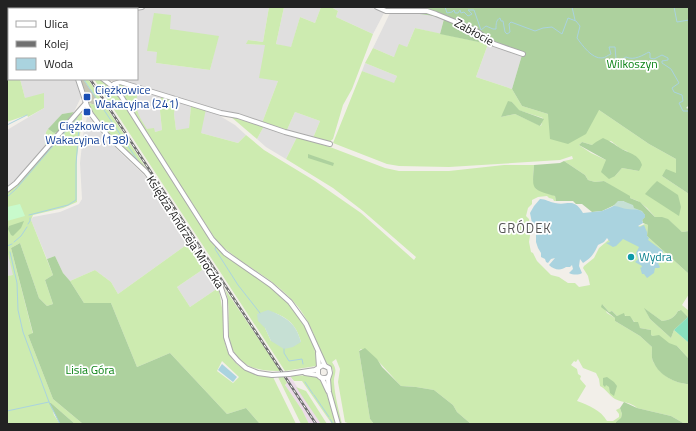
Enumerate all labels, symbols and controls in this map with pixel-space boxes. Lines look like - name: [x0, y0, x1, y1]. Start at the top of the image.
- legend: [8, 8, 138, 80]
- street label: Zabłocie: [451, 13, 498, 50]
- text: Ulica: [44, 14, 68, 33]
- text: Kolej: [44, 34, 68, 53]
- text: Woda: [44, 54, 73, 73]
- park label: Wilkoszyn: [606, 54, 658, 73]
- place label: Ciężkowice Wakacyjna (241): [95, 80, 178, 113]
- marker: Ciężkowice Wakacyjna (241): [82, 92, 92, 102]
- marker: Ciężkowice Wakacyjna (138): [82, 107, 92, 117]
- place label: Ciężkowice Wakacyjna (138): [45, 116, 129, 149]
- street label: Księdza Andrzeja Mroczka: [142, 171, 229, 292]
- district label: GRÓDEK: [498, 218, 552, 238]
- place label: Wydra: [639, 247, 672, 266]
- marker: Wydra: [626, 252, 636, 262]
- park label: Lisia Góra: [65, 360, 115, 379]

